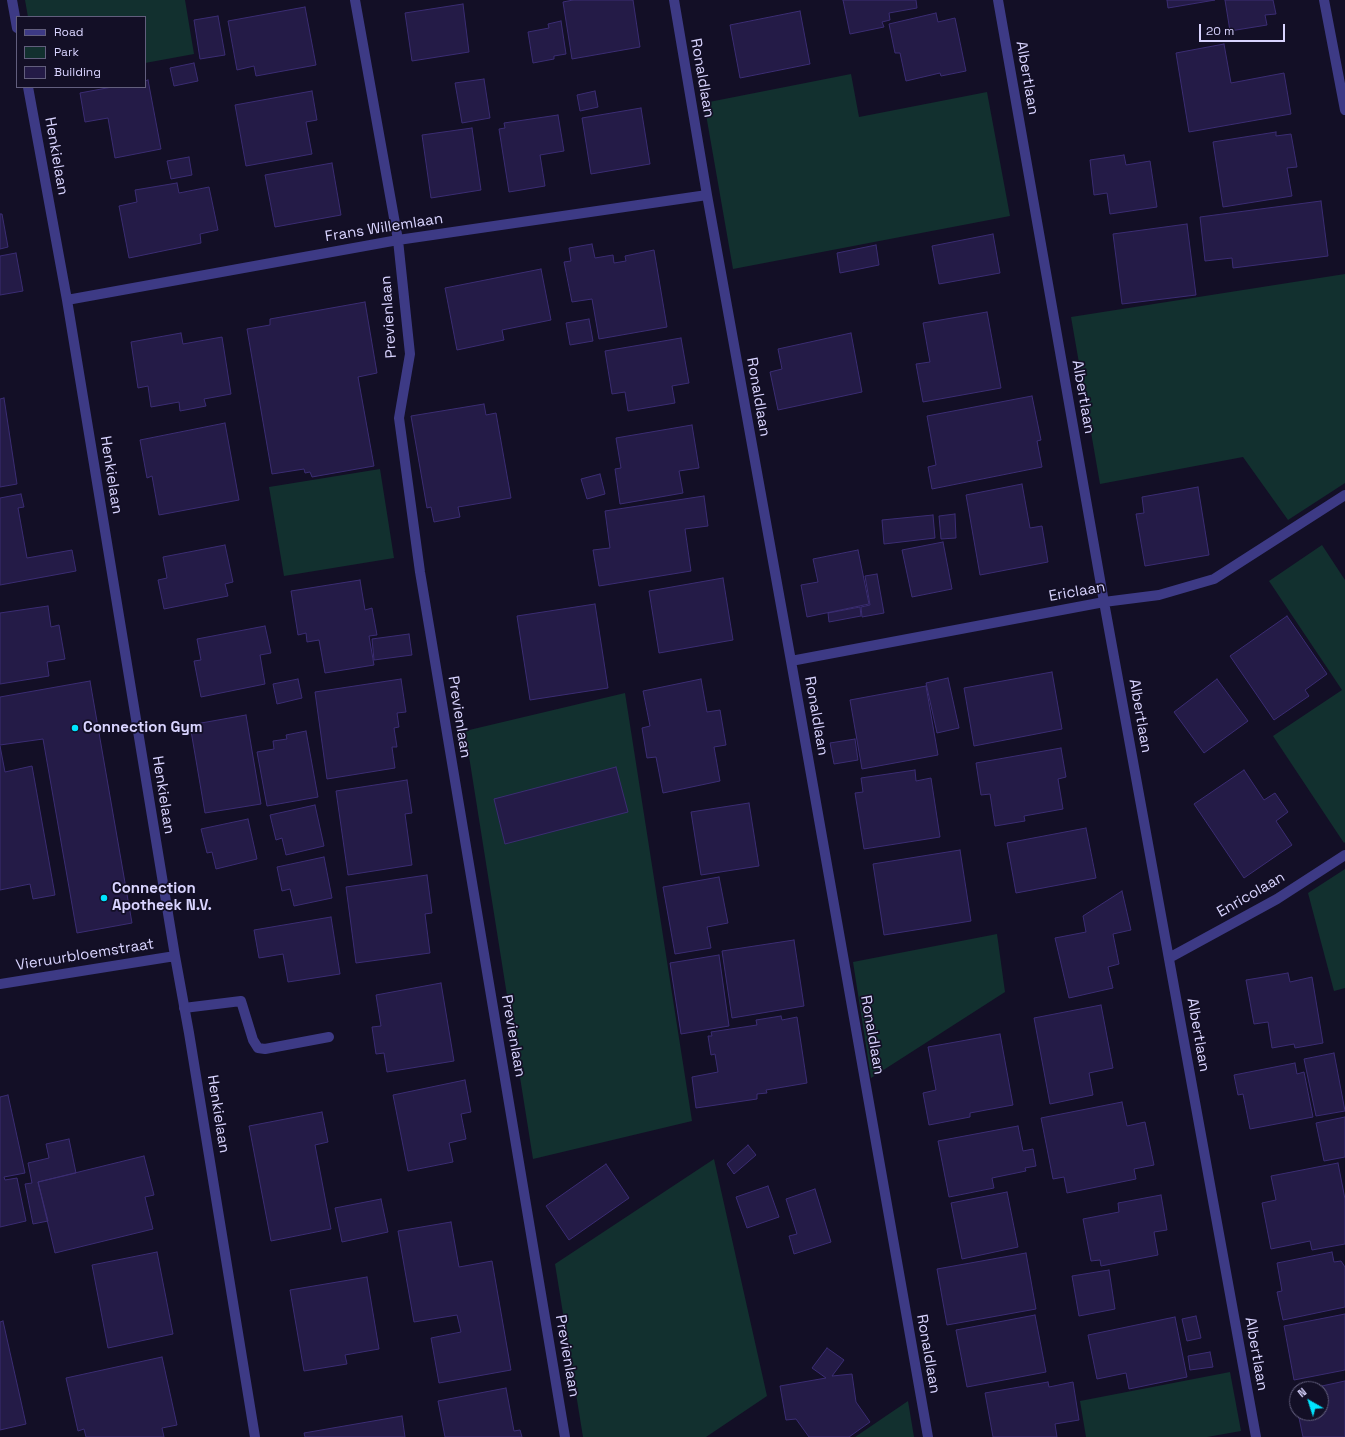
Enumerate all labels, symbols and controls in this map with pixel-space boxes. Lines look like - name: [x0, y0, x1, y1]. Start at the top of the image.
- legend: [16, 16, 146, 88]
- scale bar: [1201, 16, 1287, 42]
- text: 20 m: [1206, 23, 1234, 39]
- text: Road: [54, 24, 83, 40]
- street label: Ronaldlaan: [686, 37, 718, 119]
- street label: Albertlaan: [1012, 40, 1042, 116]
- text: Park: [54, 44, 79, 60]
- text: Building: [54, 64, 101, 80]
- street label: Henkielaan: [40, 116, 72, 196]
- street label: Frans Willemlaan: [324, 210, 444, 246]
- street label: Previenlaan: [377, 275, 401, 359]
- street label: Ronaldlaan: [742, 356, 774, 438]
- street label: Albertlaan: [1068, 359, 1098, 435]
- street label: Henkielaan: [96, 435, 126, 515]
- street label: Ericlaan: [1047, 578, 1107, 606]
- street label: Previenlaan: [444, 675, 474, 759]
- street label: Ronaldlaan: [800, 675, 832, 757]
- street label: Albertlaan: [1125, 678, 1155, 754]
- place label: Connection Gym: [83, 719, 203, 737]
- marker: Connection Gym: [70, 723, 80, 733]
- street label: Henkielaan: [148, 755, 178, 835]
- street label: Enricolaan: [1214, 868, 1288, 922]
- place label: Connection Apotheek N.V.: [112, 880, 212, 915]
- marker: Connection Apotheek N.V.: [99, 893, 109, 903]
- street label: Vieruurbloemstraat: [15, 935, 155, 975]
- street label: Previenlaan: [497, 994, 529, 1078]
- street label: Ronaldlaan: [856, 994, 888, 1076]
- street label: Albertlaan: [1183, 997, 1213, 1073]
- street label: Henkielaan: [203, 1074, 233, 1154]
- street label: Ronaldlaan: [912, 1313, 944, 1395]
- street label: Previenlaan: [551, 1314, 583, 1398]
- street label: Albertlaan: [1241, 1316, 1271, 1392]
- north arrow: [1289, 1381, 1329, 1421]
- text: N: [1295, 1385, 1309, 1400]

